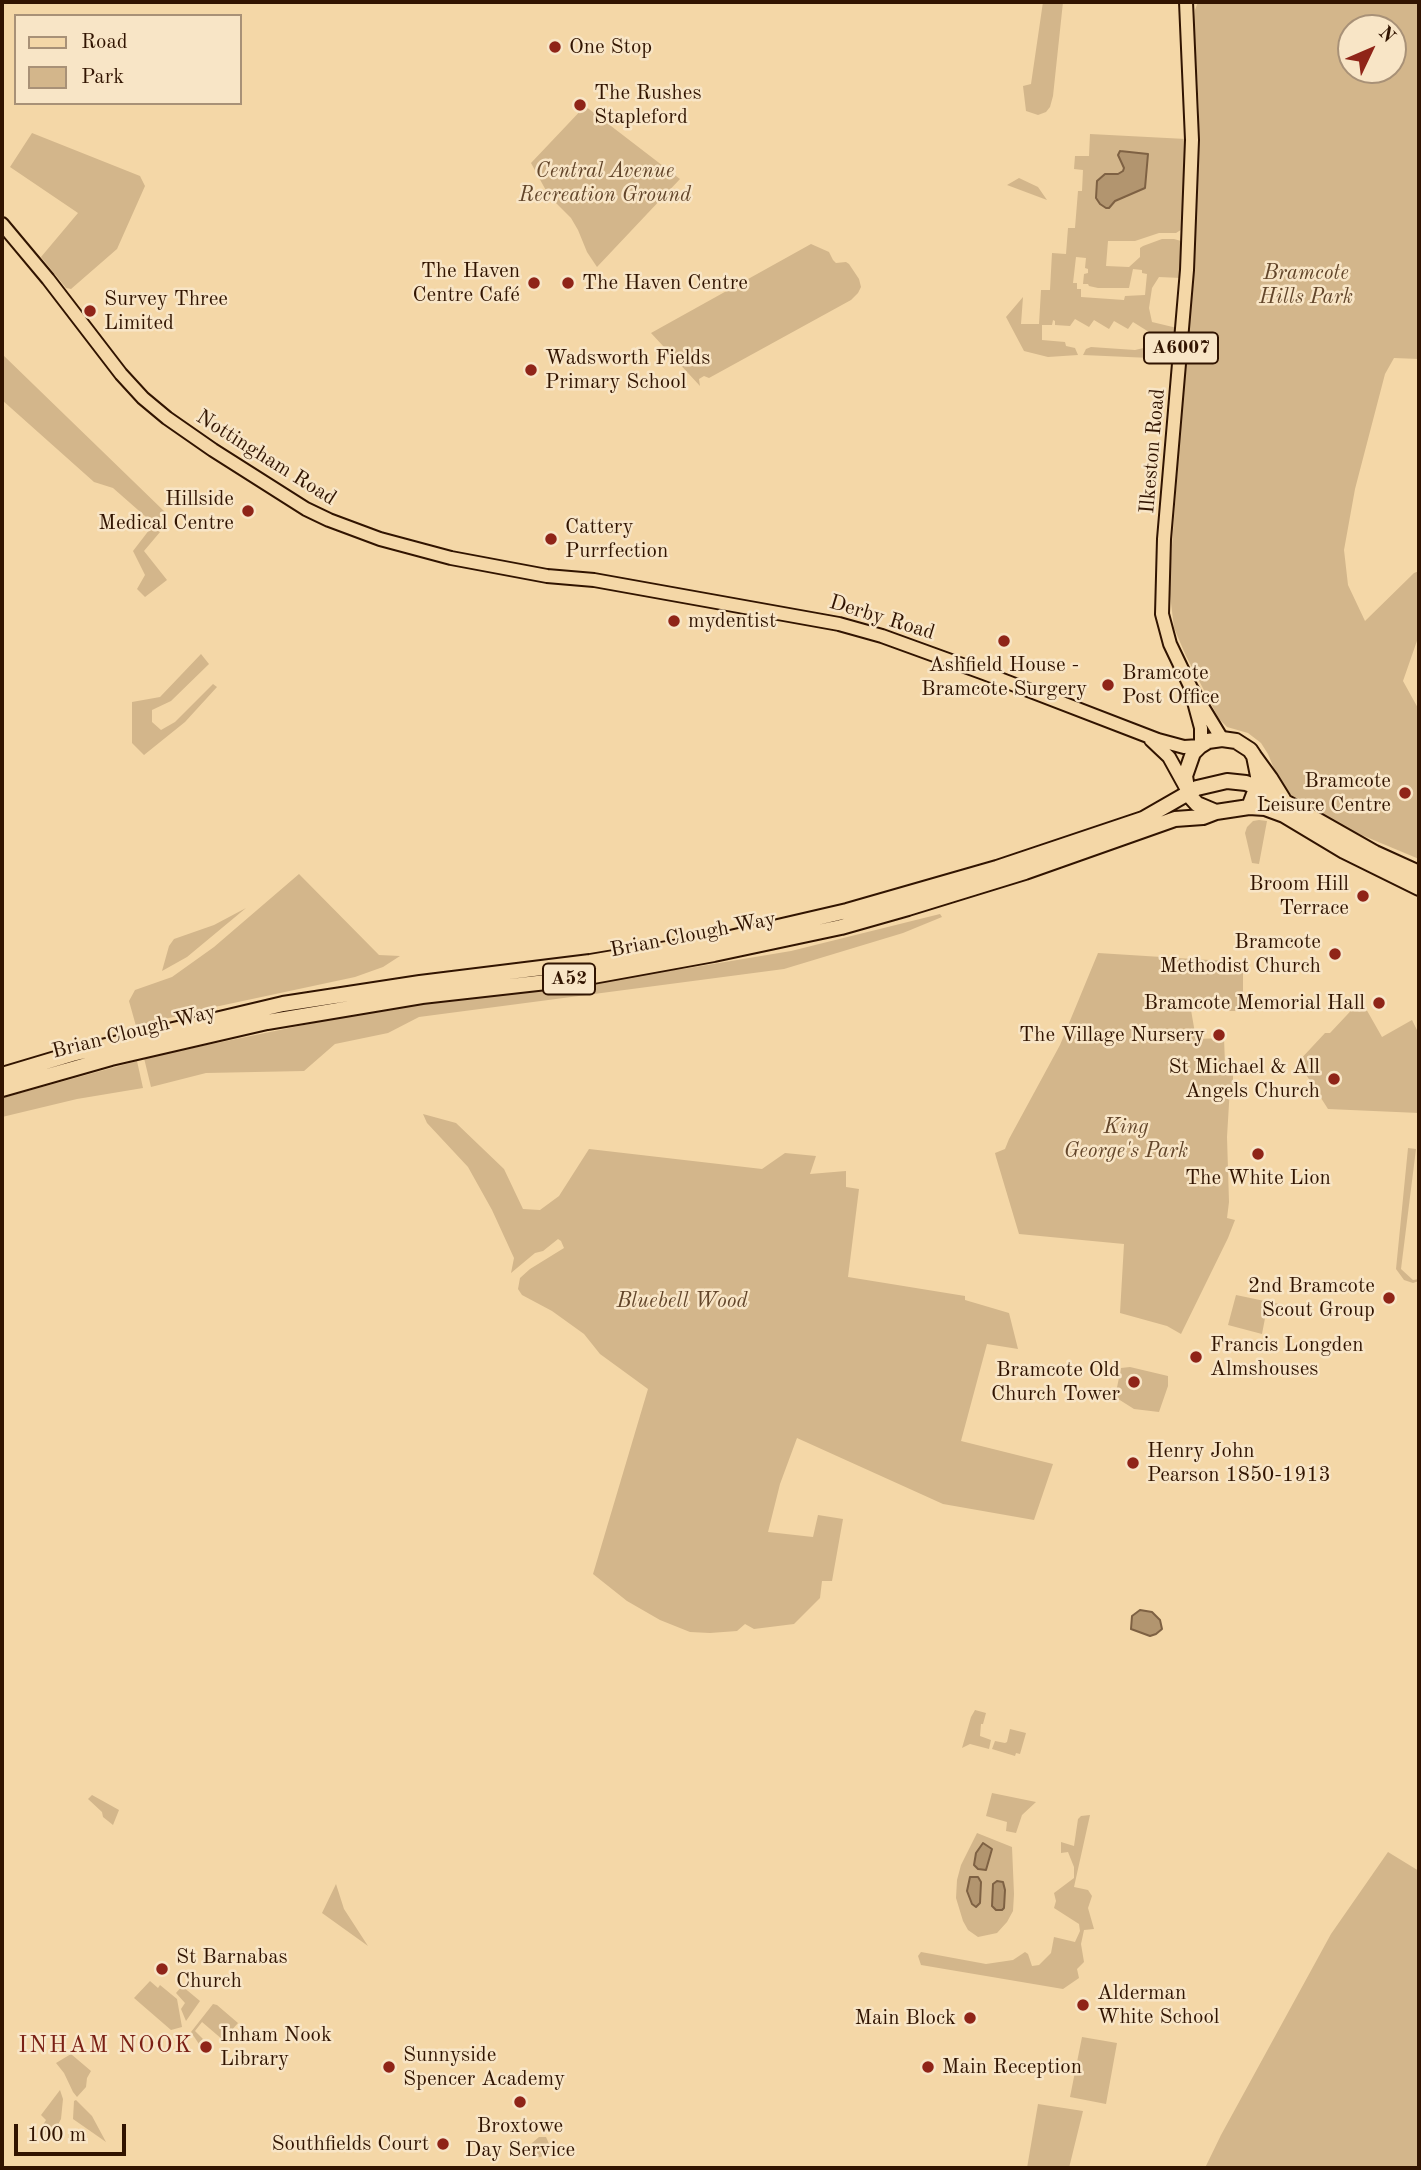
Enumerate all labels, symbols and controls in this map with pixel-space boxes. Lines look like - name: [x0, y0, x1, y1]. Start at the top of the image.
- legend: [14, 14, 242, 105]
- north arrow: [1337, 14, 1407, 84]
- text: N: [1374, 24, 1398, 47]
- text: Road: [81, 32, 128, 53]
- place label: One Stop: [569, 34, 652, 60]
- marker: One Stop: [547, 39, 563, 55]
- text: Park: [81, 67, 124, 88]
- place label: The Rushes Stapleford: [594, 80, 702, 130]
- marker: The Rushes Stapleford: [572, 97, 588, 113]
- park label: Central Avenue Recreation Ground: [519, 158, 691, 208]
- place label: The Haven Centre Café: [412, 258, 520, 308]
- park label: Bramcote Hills Park: [1259, 260, 1353, 310]
- place label: The Haven Centre: [582, 270, 748, 296]
- marker: The Haven Centre Café: [526, 275, 542, 291]
- marker: The Haven Centre: [560, 275, 576, 291]
- place label: Survey Three Limited: [104, 286, 228, 336]
- marker: Survey Three Limited: [82, 303, 98, 319]
- road number: A6007: [1144, 332, 1218, 364]
- place label: Wadsworth Fields Primary School: [545, 345, 710, 395]
- marker: Wadsworth Fields Primary School: [523, 362, 539, 378]
- street label: Ilkeston Road: [1135, 387, 1171, 515]
- street label: Nottingham Road: [191, 405, 341, 511]
- place label: Hillside Medical Centre: [98, 486, 234, 536]
- marker: Hillside Medical Centre: [240, 503, 256, 519]
- place label: Cattery Purrfection: [565, 514, 668, 564]
- marker: Cattery Purrfection: [543, 531, 559, 547]
- street label: Derby Road: [826, 590, 938, 646]
- place label: mydentist: [688, 608, 776, 634]
- marker: mydentist: [666, 613, 682, 629]
- marker: Ashfield House - Bramcote Surgery: [996, 633, 1012, 649]
- place label: Ashfield House - Bramcote Surgery: [921, 652, 1087, 702]
- place label: Bramcote Post Office: [1122, 660, 1220, 710]
- marker: Bramcote Post Office: [1100, 677, 1116, 693]
- place label: Bramcote Leisure Centre: [1256, 768, 1391, 818]
- marker: Bramcote Leisure Centre: [1397, 785, 1413, 801]
- place label: Broom Hill Terrace: [1249, 871, 1349, 921]
- marker: Broom Hill Terrace: [1355, 888, 1371, 904]
- street label: Brian Clough Way: [608, 907, 778, 963]
- place label: Bramcote Methodist Church: [1160, 929, 1321, 979]
- marker: Bramcote Methodist Church: [1327, 946, 1343, 962]
- road number: A52: [543, 964, 595, 995]
- place label: Bramcote Memorial Hall: [1144, 990, 1365, 1016]
- marker: Bramcote Memorial Hall: [1371, 995, 1387, 1011]
- street label: Brian Clough Way: [49, 999, 219, 1065]
- place label: The Village Nursery: [1019, 1022, 1205, 1048]
- marker: The Village Nursery: [1211, 1027, 1227, 1043]
- place label: St Michael & All Angels Church: [1169, 1054, 1320, 1104]
- marker: St Michael & All Angels Church: [1326, 1071, 1342, 1087]
- park label: King George's Park: [1064, 1114, 1188, 1164]
- marker: The White Lion: [1250, 1146, 1266, 1162]
- place label: The White Lion: [1185, 1165, 1331, 1191]
- place label: 2nd Bramcote Scout Group: [1248, 1273, 1375, 1323]
- park label: Bluebell Wood: [616, 1288, 748, 1314]
- marker: 2nd Bramcote Scout Group: [1381, 1290, 1397, 1306]
- place label: Francis Longden Almshouses: [1210, 1332, 1363, 1382]
- marker: Francis Longden Almshouses: [1188, 1349, 1204, 1365]
- place label: Bramcote Old Church Tower: [991, 1357, 1120, 1407]
- marker: Bramcote Old Church Tower: [1126, 1374, 1142, 1390]
- place label: Henry John Pearson 1850-1913: [1147, 1438, 1331, 1488]
- marker: Henry John Pearson 1850-1913: [1125, 1455, 1141, 1471]
- place label: St Barnabas Church: [176, 1944, 288, 1994]
- marker: St Barnabas Church: [154, 1961, 170, 1977]
- place label: Alderman White School: [1097, 1980, 1220, 2030]
- marker: Alderman White School: [1075, 1997, 1091, 2013]
- place label: Main Block: [854, 2005, 956, 2031]
- marker: Main Block: [962, 2010, 978, 2026]
- place label: Inham Nook Library: [220, 2022, 332, 2072]
- district label: INHAM NOOK: [20, 2032, 192, 2060]
- marker: Inham Nook Library: [198, 2039, 214, 2055]
- place label: Sunnyside Spencer Academy: [403, 2042, 565, 2092]
- place label: Main Reception: [942, 2054, 1082, 2080]
- marker: Sunnyside Spencer Academy: [381, 2059, 397, 2075]
- marker: Main Reception: [920, 2059, 936, 2075]
- marker: Broxtowe Day Service: [512, 2094, 528, 2110]
- scale bar: [18, 2110, 130, 2154]
- place label: Broxtowe Day Service: [465, 2113, 575, 2163]
- text: 100 m: [27, 2125, 86, 2146]
- place label: Southfields Court: [272, 2131, 429, 2157]
- marker: Southfields Court: [435, 2136, 451, 2152]

